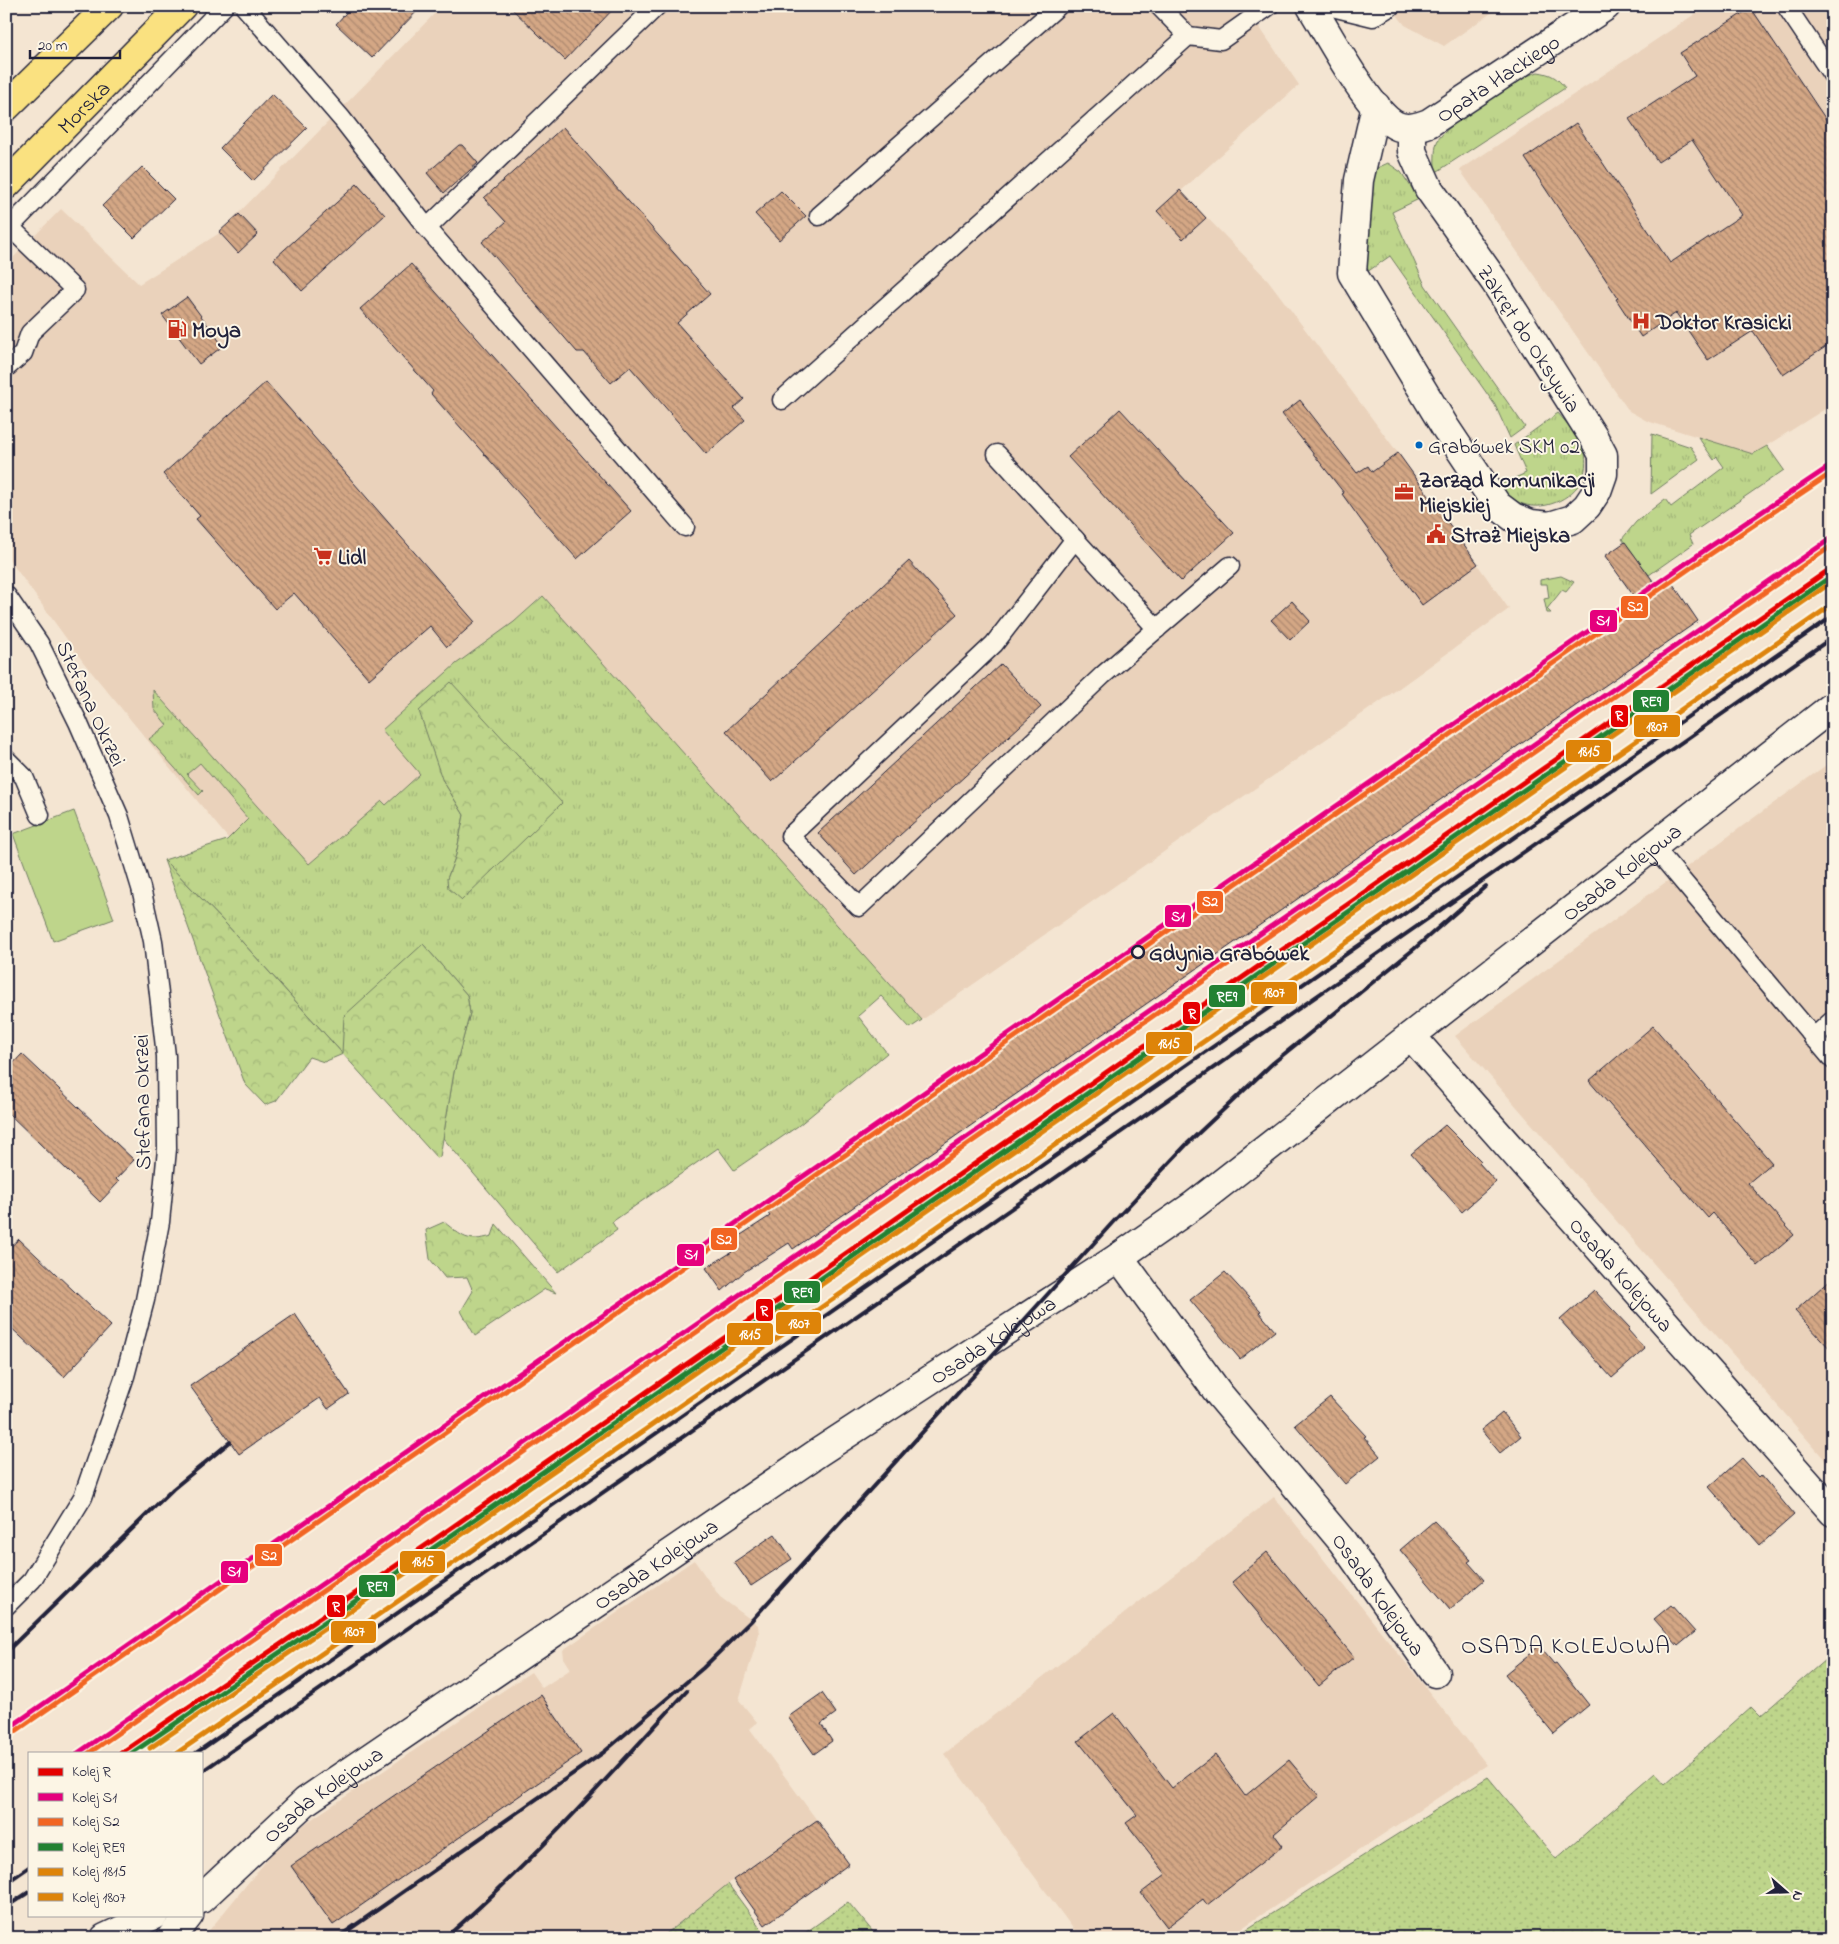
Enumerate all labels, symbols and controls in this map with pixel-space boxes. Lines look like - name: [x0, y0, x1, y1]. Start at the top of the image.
- scale bar: [30, 28, 120, 60]
- street label: Opata Hackiego: [1431, 28, 1567, 133]
- text: 20 m: [38, 35, 68, 57]
- street label: Morska: [51, 74, 119, 143]
- street label: Zakręt do Oksywia: [1467, 259, 1587, 420]
- place label: Doktor Krasicki: [1655, 308, 1792, 340]
- hospital icon: Doktor Krasicki: [1630, 310, 1652, 332]
- place label: Moya: [192, 316, 241, 349]
- fuel station icon: Moya: [166, 318, 188, 340]
- place label: Grabówek SKM 02: [1428, 433, 1580, 463]
- marker: Grabówek SKM 02: [1414, 440, 1424, 450]
- place label: Zarząd Komunikacji Miejskiej: [1419, 466, 1595, 523]
- office icon: Zarząd Komunikacji Miejskiej: [1393, 481, 1415, 503]
- place label: Straż Miejska: [1451, 521, 1570, 553]
- public building icon: Straż Miejska: [1425, 523, 1447, 545]
- place label: Lidl: [338, 543, 366, 575]
- supermarket icon: Lidl: [312, 545, 334, 567]
- line badge: S2: [1620, 595, 1649, 619]
- text: S2: [1627, 597, 1643, 618]
- line badge: S1: [1589, 609, 1618, 633]
- text: S1: [1596, 611, 1610, 632]
- street label: Stefana Okrzei: [46, 636, 132, 772]
- line badge: RE9: [1632, 689, 1670, 713]
- text: RE9: [1640, 692, 1662, 713]
- line badge: R: [1610, 704, 1629, 728]
- text: R: [1614, 706, 1624, 727]
- line badge: 1807: [1633, 714, 1681, 738]
- text: 1807: [1646, 717, 1668, 738]
- line badge: 1815: [1565, 739, 1612, 763]
- text: 1815: [1578, 742, 1600, 763]
- street label: Osada Kolejowa: [1556, 817, 1690, 931]
- line badge: S2: [1196, 890, 1224, 914]
- text: S2: [1202, 892, 1218, 913]
- line badge: S1: [1164, 904, 1192, 928]
- text: S1: [1171, 907, 1185, 928]
- place label: Gdynia Grabówek: [1149, 939, 1310, 972]
- marker: Gdynia Grabówek: [1131, 945, 1145, 959]
- line badge: 1807: [1250, 981, 1298, 1005]
- text: 1807: [1263, 983, 1285, 1004]
- line badge: RE9: [1208, 984, 1246, 1008]
- text: RE9: [1216, 987, 1238, 1008]
- line badge: R: [1182, 1001, 1201, 1025]
- text: R: [1187, 1004, 1197, 1025]
- line badge: 1815: [1145, 1031, 1193, 1055]
- street label: Stefana Okrzei: [127, 1034, 161, 1170]
- text: 1815: [1158, 1034, 1180, 1055]
- street label: Osada Kolejowa: [1560, 1211, 1680, 1341]
- line badge: S2: [710, 1227, 738, 1251]
- text: S2: [716, 1230, 732, 1251]
- line badge: S1: [676, 1243, 705, 1267]
- text: S1: [684, 1245, 698, 1266]
- line badge: RE9: [783, 1280, 821, 1304]
- text: RE9: [791, 1283, 813, 1304]
- street label: Osada Kolejowa: [925, 1289, 1063, 1395]
- line badge: R: [755, 1298, 774, 1322]
- text: R: [759, 1301, 769, 1322]
- line badge: 1807: [775, 1311, 822, 1335]
- text: 1807: [788, 1314, 810, 1335]
- line badge: 1815: [726, 1322, 774, 1346]
- text: 1815: [739, 1325, 761, 1346]
- street label: Osada Kolejowa: [588, 1512, 726, 1620]
- street label: Osada Kolejowa: [1323, 1527, 1432, 1664]
- line badge: S2: [254, 1543, 283, 1567]
- text: S2: [261, 1546, 277, 1567]
- line badge: 1815: [399, 1550, 446, 1574]
- text: 1815: [412, 1552, 434, 1573]
- line badge: S1: [220, 1560, 249, 1584]
- text: S1: [227, 1562, 241, 1583]
- line badge: RE9: [358, 1574, 396, 1598]
- text: RE9: [366, 1577, 388, 1598]
- line badge: R: [326, 1594, 346, 1618]
- text: R: [331, 1597, 341, 1618]
- line badge: 1807: [330, 1620, 377, 1644]
- text: 1807: [343, 1622, 365, 1643]
- district label: OSADA KOLEJOWA: [1461, 1630, 1671, 1665]
- street label: Osada Kolejowa: [257, 1740, 391, 1852]
- legend: [28, 1752, 202, 1916]
- text: Kolej R: [72, 1761, 112, 1783]
- text: Kolej S1: [72, 1787, 117, 1809]
- text: Kolej S2: [72, 1811, 120, 1833]
- text: Kolej RE9: [72, 1837, 125, 1859]
- text: Kolej 1815: [72, 1861, 127, 1883]
- north arrow: [1762, 1866, 1812, 1916]
- text: Kolej 1807: [72, 1887, 126, 1909]
- text: N: [1785, 1888, 1808, 1904]

